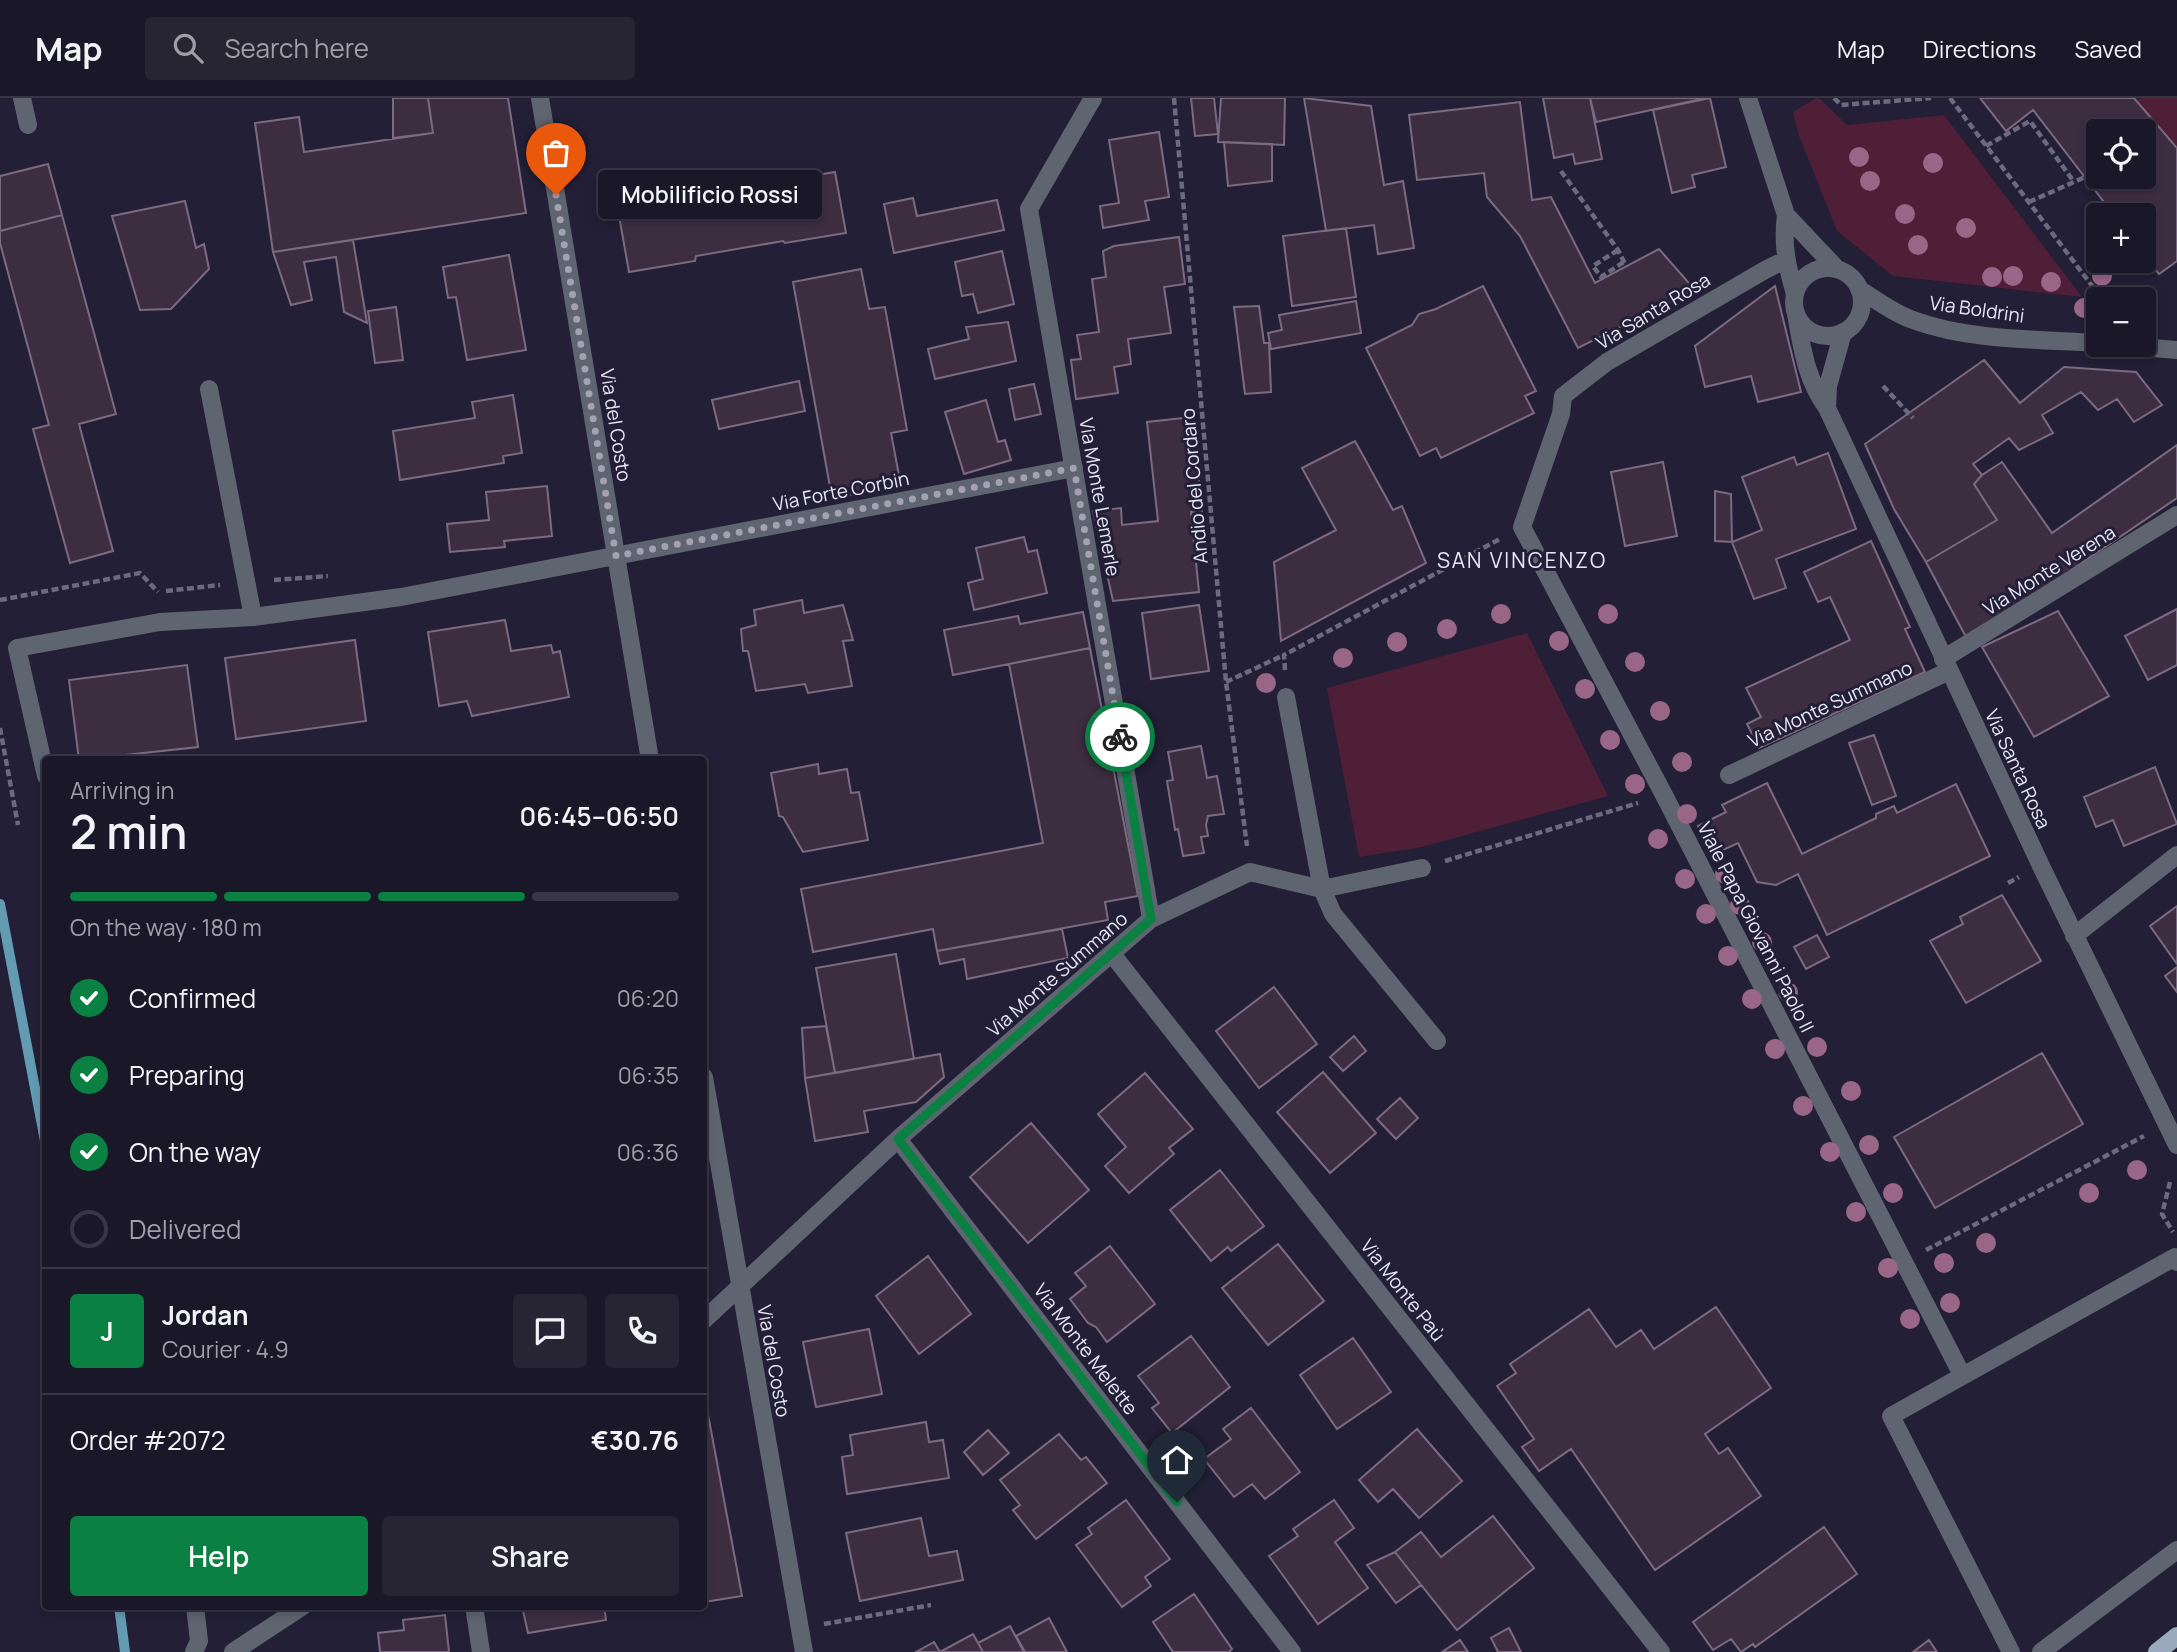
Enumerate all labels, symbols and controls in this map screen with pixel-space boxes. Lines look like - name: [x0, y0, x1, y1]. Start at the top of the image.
- search box: [145, 17, 635, 80]
- text: Map: [35, 26, 103, 71]
- icon: search: [169, 29, 207, 67]
- text: Search here: [225, 30, 369, 66]
- text: Map: [1837, 32, 1885, 65]
- text: Directions: [1923, 32, 2036, 65]
- text: Saved: [2074, 32, 2142, 65]
- map controls: [2086, 119, 2156, 357]
- button: locate: [2086, 119, 2156, 189]
- pin: [526, 123, 586, 195]
- icon: bag: [537, 134, 575, 172]
- callout: Mobilificio Rossi: [598, 170, 822, 220]
- text: Mobilificio Rossi: [621, 178, 799, 210]
- button: +: [2086, 203, 2156, 273]
- street label: Via Santa Rosa: [1591, 267, 1715, 355]
- button: −: [2086, 287, 2156, 357]
- street label: Via Boldrini: [1928, 289, 2026, 329]
- street label: Via del Costo: [594, 367, 638, 483]
- street label: Andio del Cordaro: [1174, 407, 1214, 565]
- street label: Via Monte Lemerle: [1073, 416, 1127, 578]
- street label: Via Forte Corbin: [771, 465, 911, 517]
- street label: Via Monte Verena: [1978, 519, 2120, 621]
- district label: SAN VINCENZO: [1437, 546, 1607, 574]
- street label: Via Monte Summano: [1744, 654, 1916, 754]
- courier: [1085, 702, 1155, 772]
- street label: Via Santa Rosa: [1979, 705, 2057, 833]
- icon: bike: [1101, 718, 1139, 756]
- text: Arriving in: [70, 774, 175, 806]
- text: 06:45–06:50: [520, 798, 679, 834]
- text: 2 min: [70, 800, 187, 863]
- street label: Viale Papa Giovanni Paolo II: [1692, 817, 1820, 1037]
- street label: Via Monte Summano: [981, 906, 1133, 1042]
- text: On the way · 180 m: [70, 911, 262, 943]
- icon: check: [70, 979, 108, 1017]
- text: Confirmed: [129, 980, 256, 1016]
- text: 06:20: [617, 982, 679, 1014]
- icon: check: [70, 1056, 108, 1094]
- text: Preparing: [129, 1057, 245, 1093]
- text: 06:35: [618, 1059, 679, 1091]
- icon: check: [70, 1133, 108, 1171]
- text: On the way: [129, 1134, 261, 1170]
- text: 06:36: [617, 1136, 679, 1168]
- text: Delivered: [129, 1211, 241, 1247]
- street label: Via Monte Paù: [1355, 1233, 1451, 1347]
- street label: Via Monte Melette: [1028, 1278, 1144, 1420]
- button: chat: [513, 1294, 587, 1368]
- button: phone: [605, 1294, 679, 1368]
- text: Jordan: [162, 1297, 248, 1333]
- street label: Via del Costo: [751, 1303, 797, 1419]
- text: J: [100, 1313, 114, 1349]
- text: Courier · 4.9: [162, 1333, 289, 1365]
- text: Order #2072: [70, 1422, 226, 1458]
- text: €30.76: [591, 1422, 679, 1458]
- pin: [1147, 1430, 1207, 1502]
- icon: home: [1158, 1441, 1196, 1479]
- button: Help: [70, 1516, 368, 1596]
- button: Share: [382, 1516, 679, 1596]

